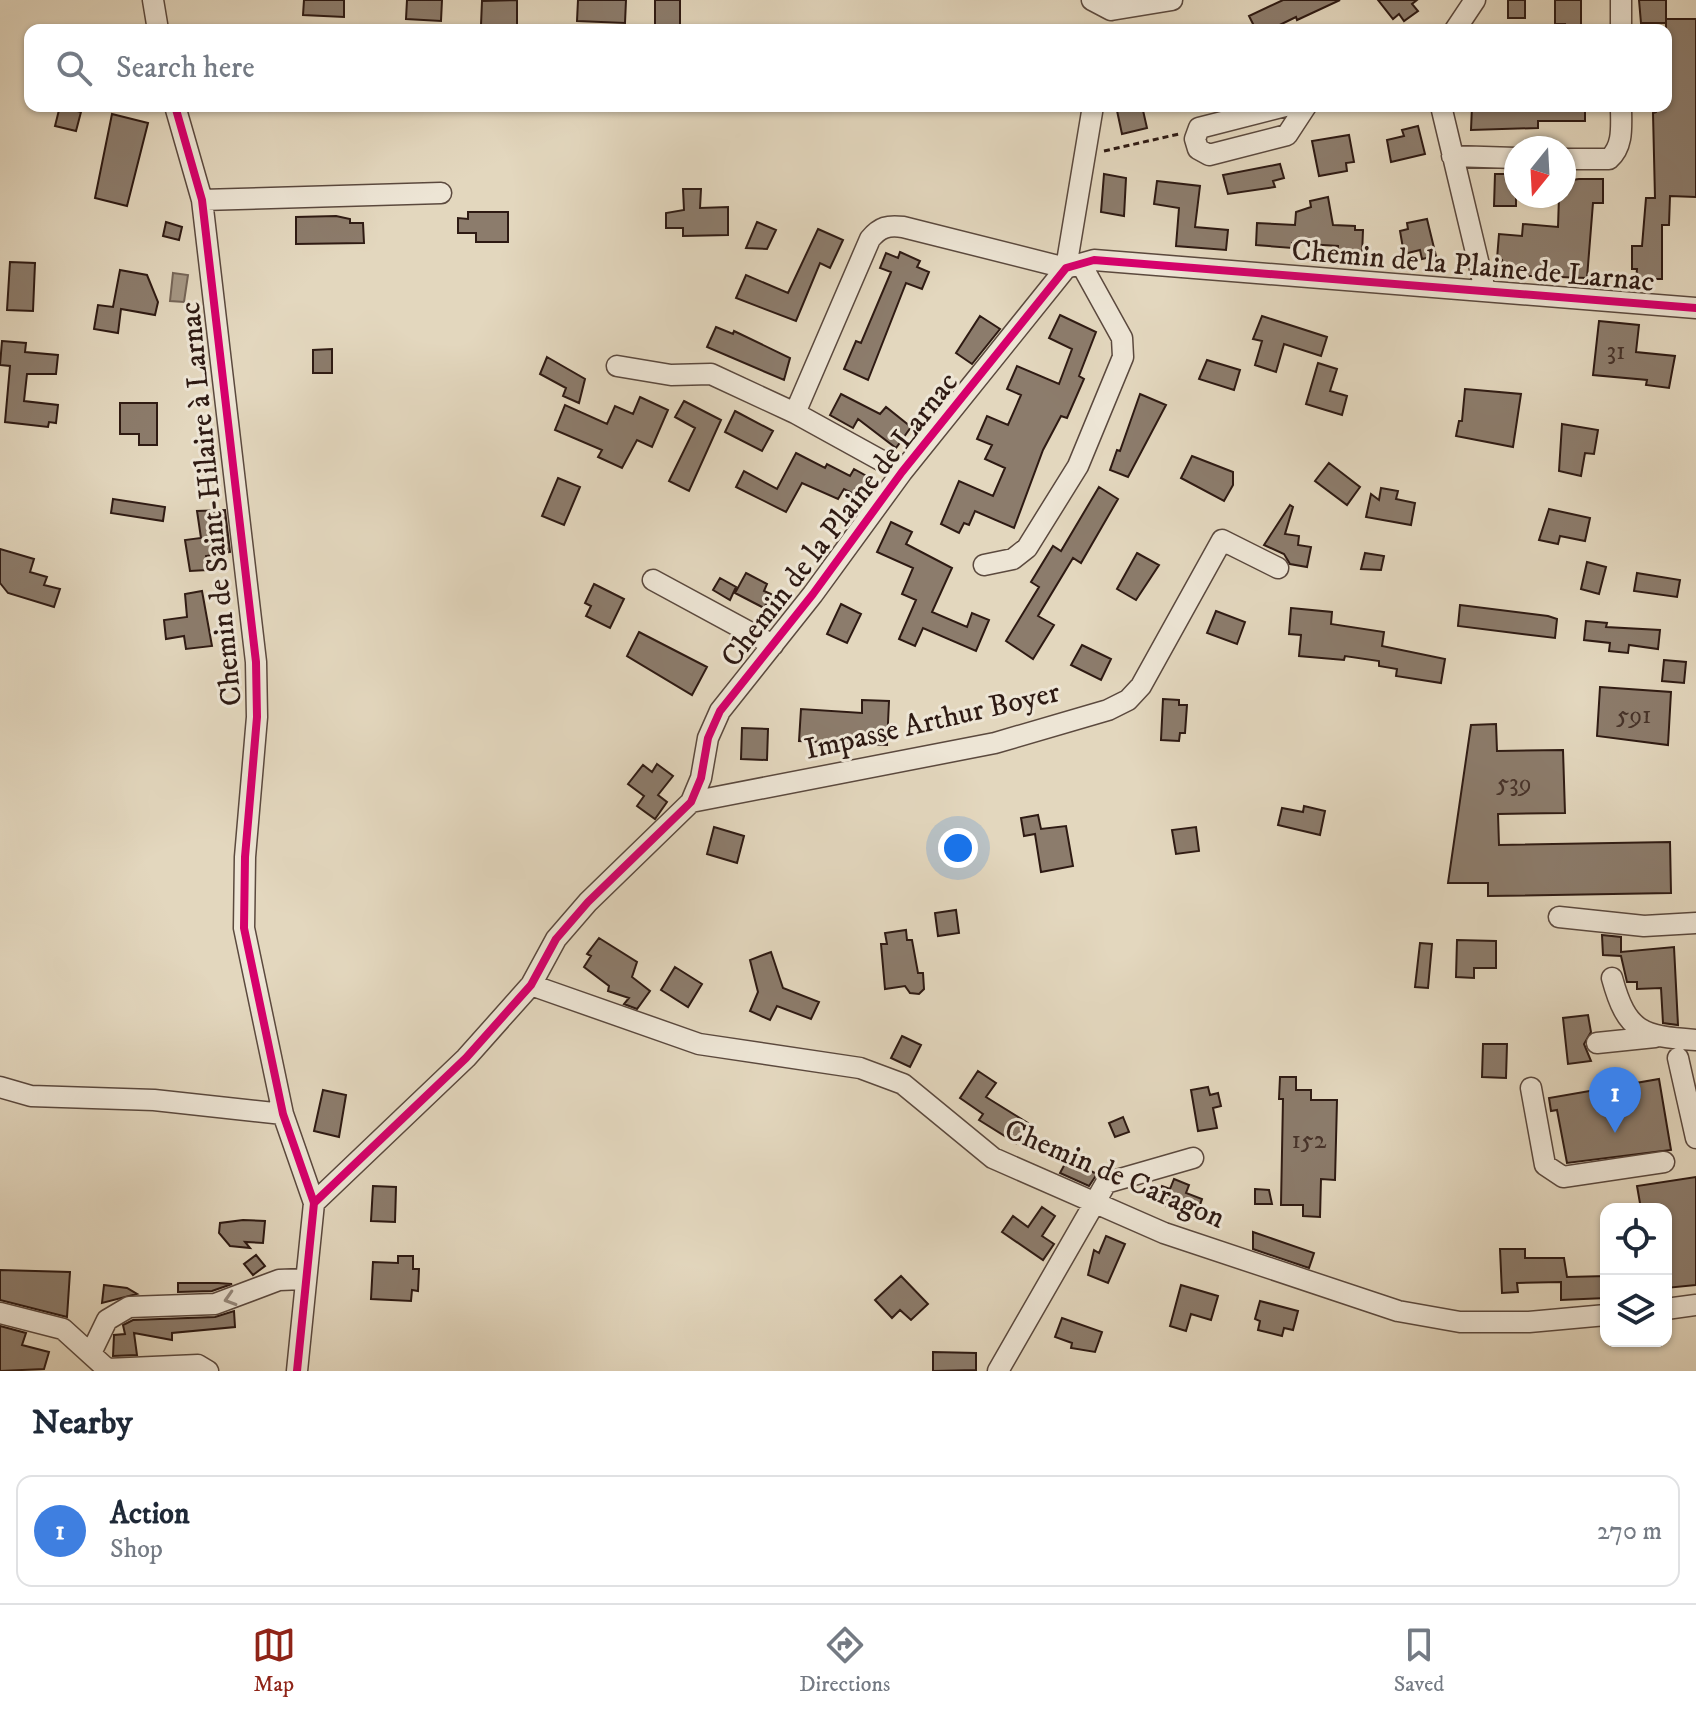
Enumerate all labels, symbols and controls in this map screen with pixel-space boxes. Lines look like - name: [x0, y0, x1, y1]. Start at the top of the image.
- search box: [24, 24, 1672, 112]
- icon: search: [52, 46, 96, 90]
- text: Search here: [116, 50, 255, 87]
- north arrow: [1504, 136, 1576, 208]
- street label: Chemin de la Plaine de Larnac: [1290, 232, 1656, 301]
- street label: Chemin de Saint-Hilaire à Larnac: [172, 300, 251, 708]
- house number: 31: [1606, 335, 1626, 368]
- street label: Chemin de la Plaine de Larnac: [713, 365, 967, 675]
- street label: Impasse Arthur Boyer: [801, 674, 1063, 769]
- house number: 591: [1616, 699, 1652, 732]
- house number: 539: [1496, 767, 1532, 800]
- your location: [938, 828, 978, 868]
- pin: 1: [1589, 1067, 1641, 1133]
- street label: Chemin de Caragon: [999, 1111, 1230, 1238]
- house number: 152: [1291, 1124, 1327, 1157]
- map controls: [1600, 1203, 1672, 1347]
- button: locate: [1600, 1203, 1672, 1275]
- button: layers: [1600, 1275, 1672, 1347]
- one-way arrow: [224, 1290, 238, 1306]
- text: Nearby: [32, 1402, 133, 1444]
- text: Action: [110, 1496, 190, 1533]
- text: 1: [55, 1515, 65, 1548]
- text: 270 m: [1597, 1515, 1662, 1548]
- text: Shop: [110, 1533, 163, 1566]
- tab: Map: [252, 1623, 296, 1698]
- tab: Directions: [799, 1623, 890, 1698]
- tab: Saved: [1394, 1623, 1444, 1698]

